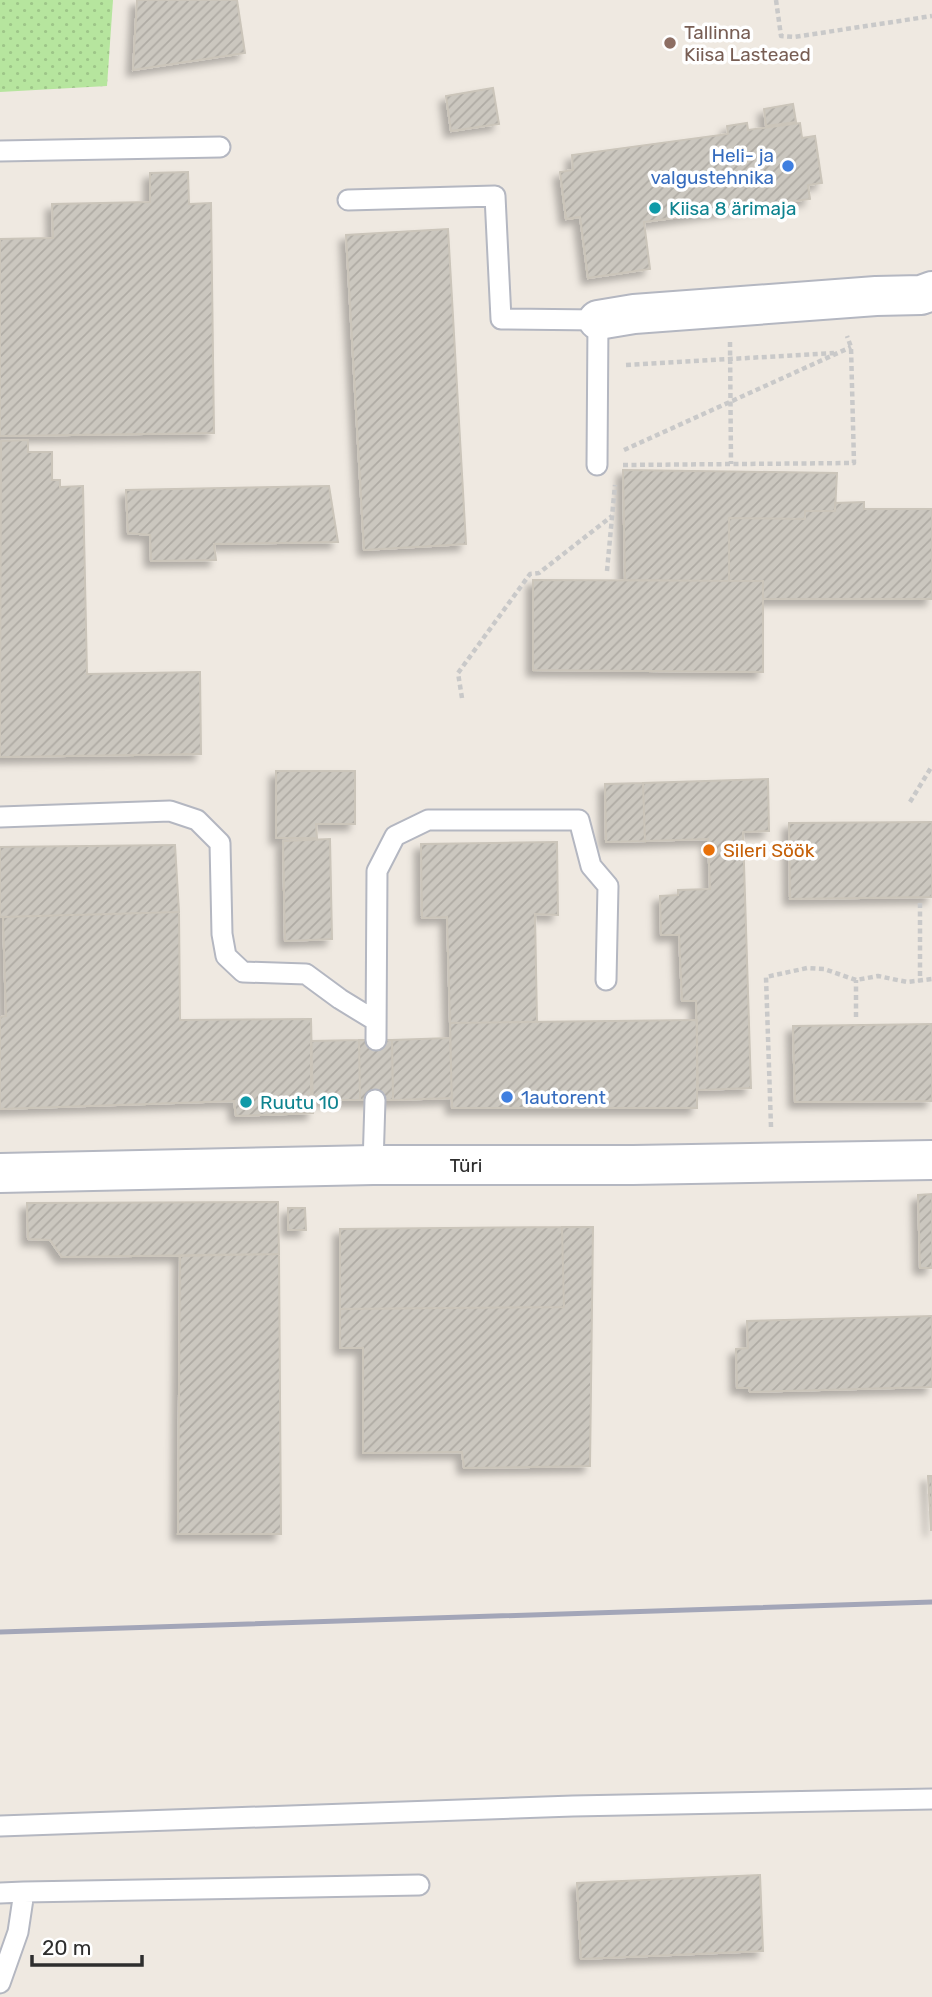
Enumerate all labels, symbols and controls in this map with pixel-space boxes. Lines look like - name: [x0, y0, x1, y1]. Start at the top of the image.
- place label: Tallinna Kiisa Lasteaed: [684, 21, 811, 66]
- marker: Tallinna Kiisa Lasteaed: [662, 35, 678, 51]
- place label: Heli- ja valgustehnika: [650, 144, 774, 189]
- marker: Heli- ja valgustehnika: [780, 158, 796, 174]
- place label: Kiisa 8 ärimaja: [669, 197, 796, 220]
- marker: Kiisa 8 ärimaja: [647, 200, 663, 216]
- place label: Sileri Söök: [723, 839, 815, 862]
- marker: Sileri Söök: [701, 842, 717, 858]
- place label: 1autorent: [521, 1086, 606, 1109]
- marker: 1autorent: [499, 1089, 515, 1105]
- place label: Ruutu 10: [260, 1091, 339, 1114]
- marker: Ruutu 10: [238, 1094, 254, 1110]
- street label: Türi: [450, 1154, 482, 1177]
- scale bar: [32, 1924, 142, 1968]
- text: 20 m: [42, 1935, 91, 1960]

